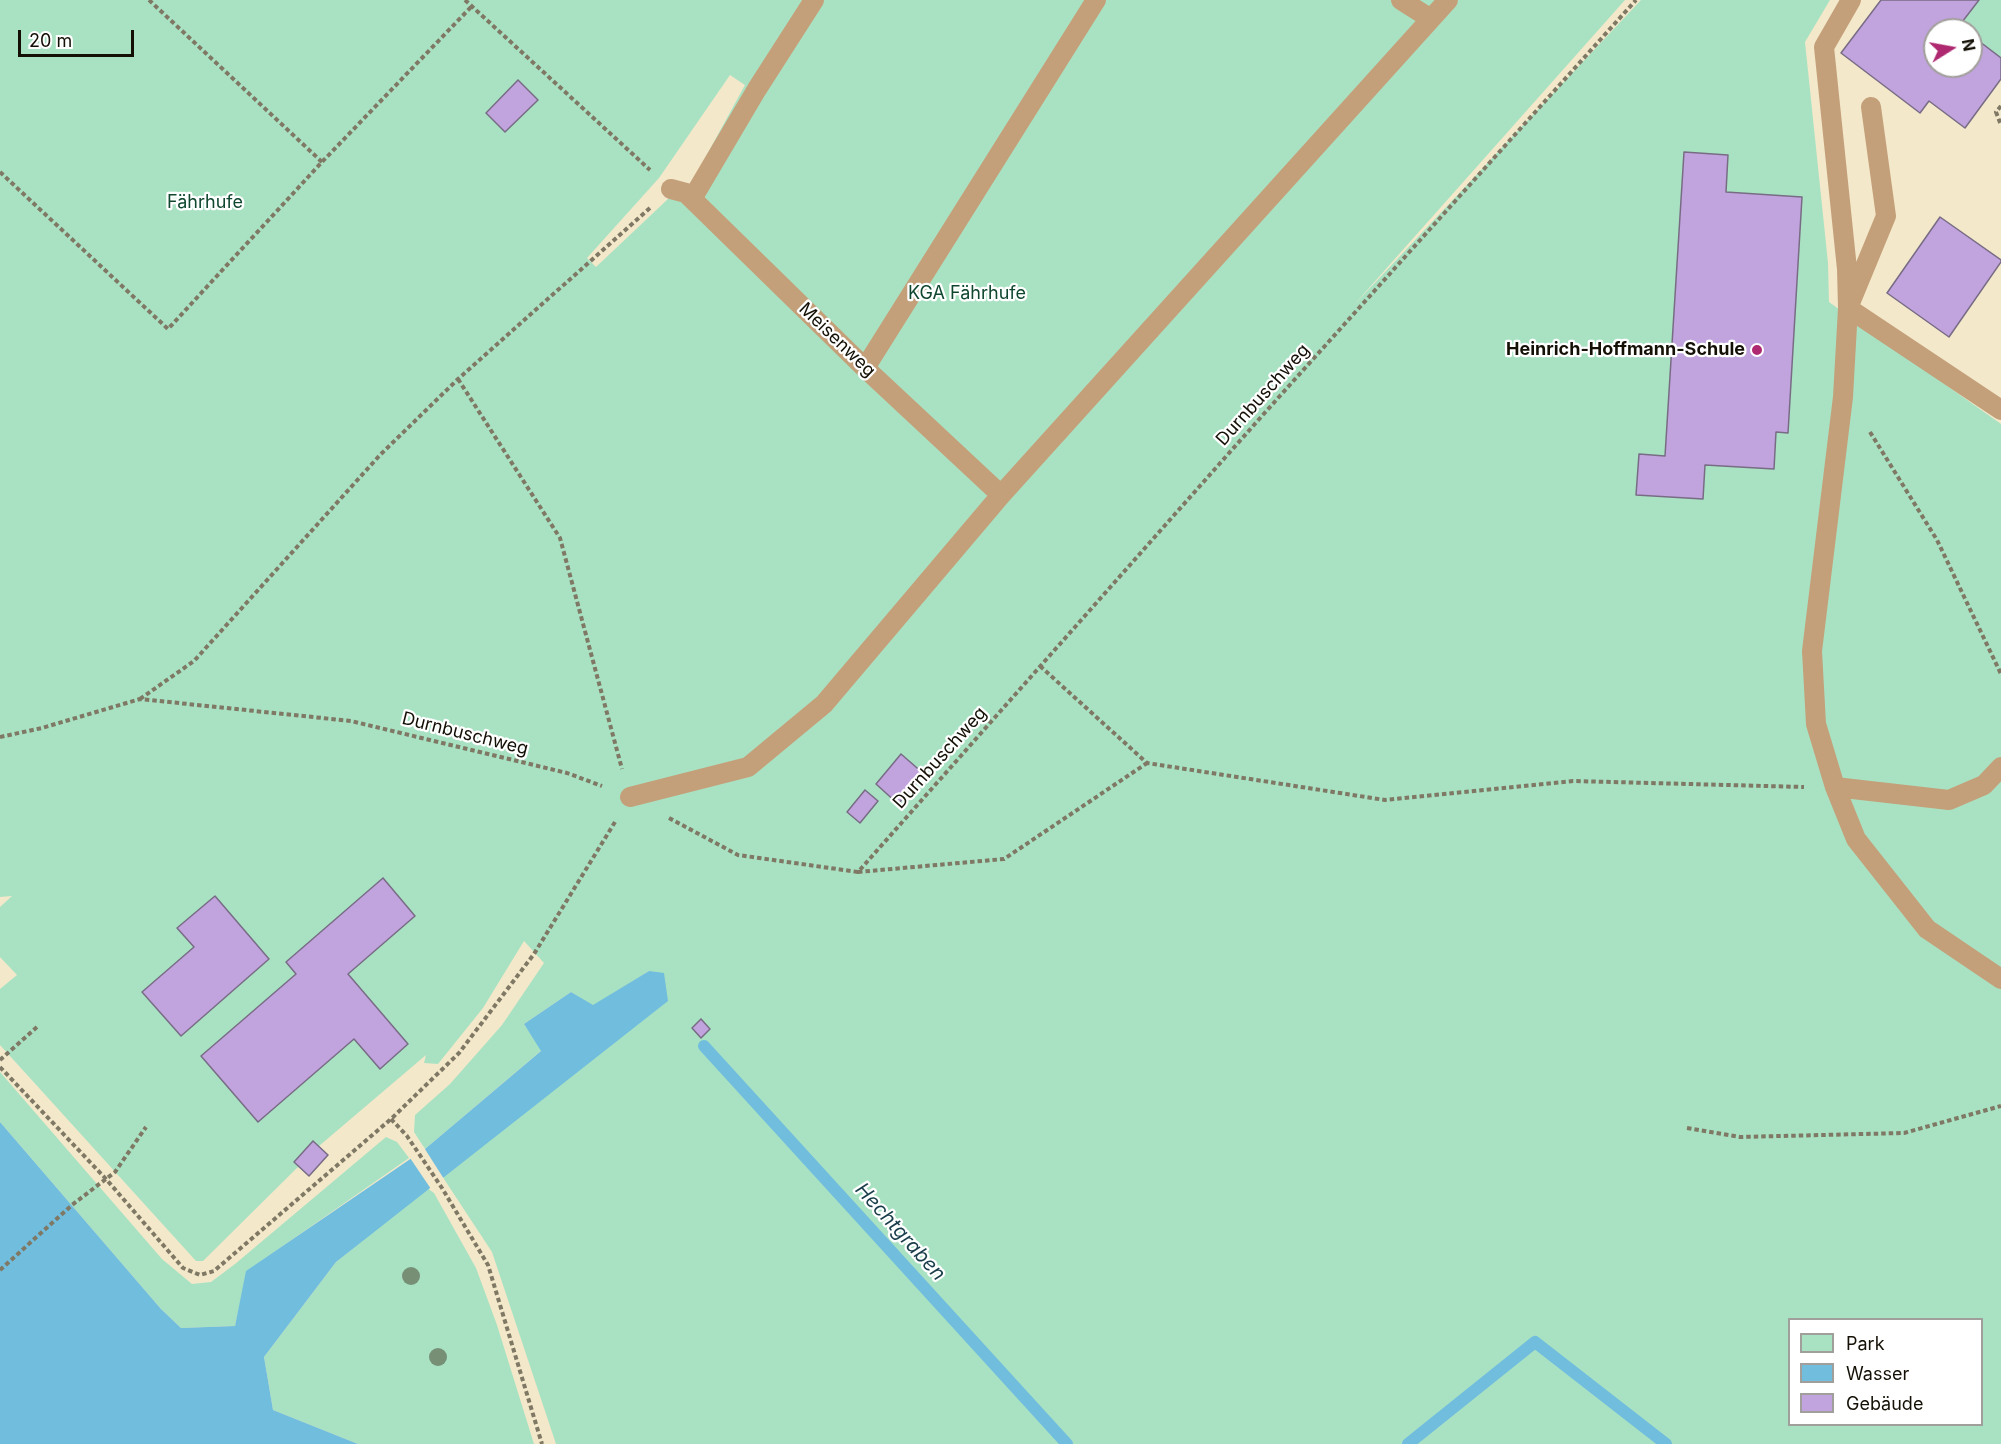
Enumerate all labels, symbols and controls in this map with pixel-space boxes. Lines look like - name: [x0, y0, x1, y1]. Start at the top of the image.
- scale bar: [21, 18, 136, 56]
- north arrow: [1923, 18, 1983, 78]
- text: 20 m: [29, 30, 72, 51]
- text: N: [1958, 37, 1980, 53]
- park label: Fährhufe: [167, 192, 243, 214]
- park label: KGA Fährhufe: [908, 283, 1026, 305]
- street label: Meisenweg: [794, 298, 880, 382]
- place label: Heinrich-Hoffmann-Schule: [1506, 339, 1745, 361]
- street label: Durnbuschweg: [1212, 340, 1314, 450]
- marker: Heinrich-Hoffmann-Schule: [1750, 343, 1764, 357]
- street label: Durnbuschweg: [889, 703, 991, 813]
- street label: Durnbuschweg: [400, 708, 530, 760]
- water label: Hechtgraben: [850, 1178, 950, 1286]
- legend: [1788, 1318, 1983, 1426]
- text: Park: [1846, 1333, 1885, 1354]
- text: Wasser: [1846, 1363, 1909, 1384]
- text: Gebäude: [1846, 1393, 1923, 1414]

